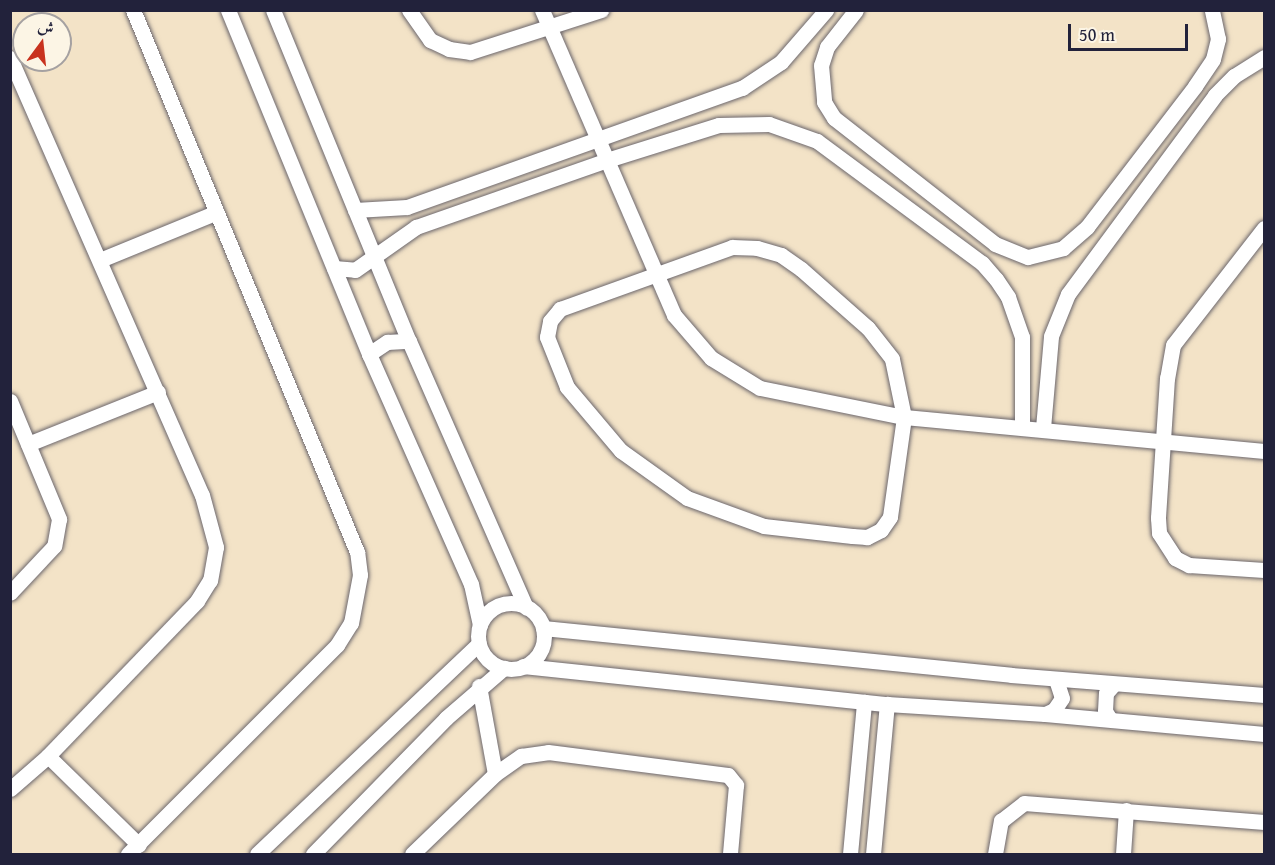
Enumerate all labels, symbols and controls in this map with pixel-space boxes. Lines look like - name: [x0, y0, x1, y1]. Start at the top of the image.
- north arrow: [12, 12, 72, 72]
- scale bar: [1071, 12, 1191, 50]
- text: ش: [35, 13, 57, 40]
- text: 50 m: [1079, 21, 1115, 48]

